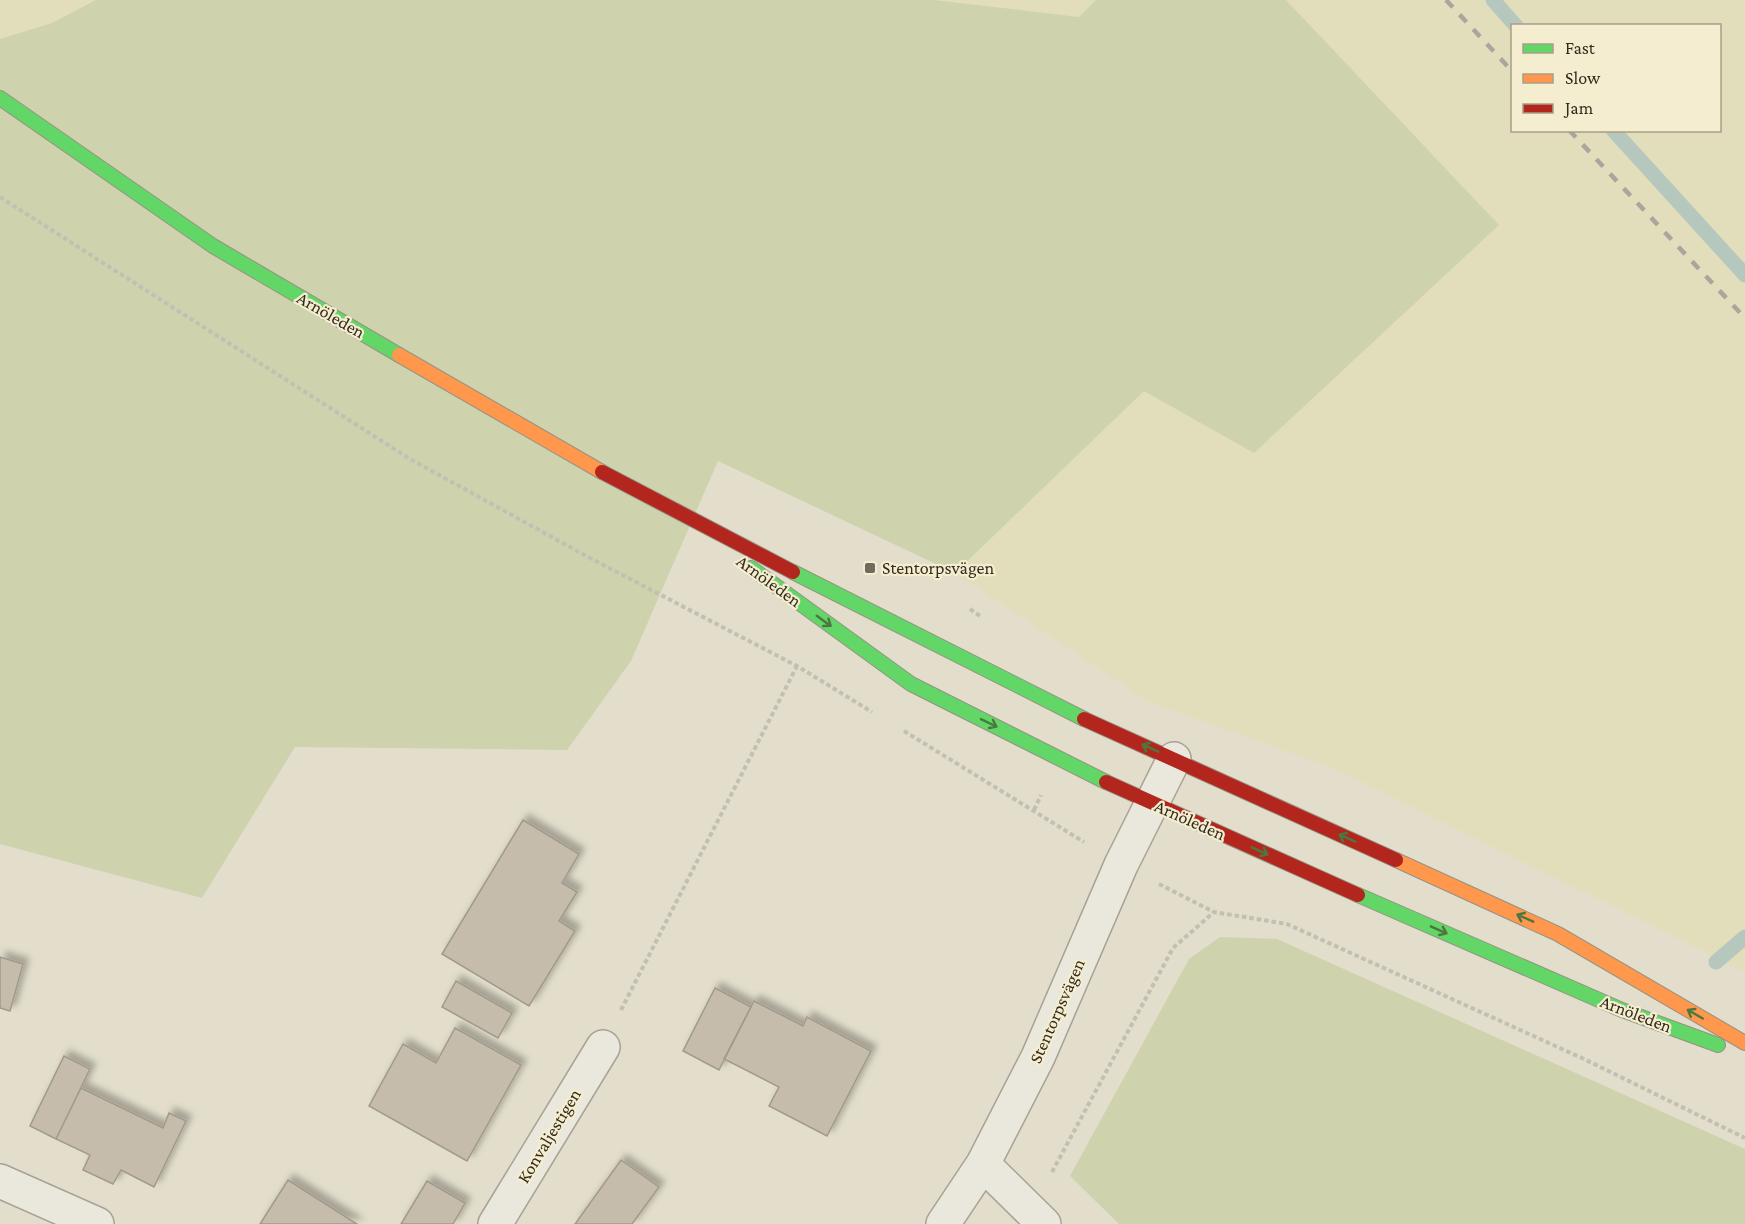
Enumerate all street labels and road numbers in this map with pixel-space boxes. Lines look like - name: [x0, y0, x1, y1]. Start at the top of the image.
- street label: Arnöleden: [294, 288, 369, 343]
- street label: Arnöleden: [733, 551, 805, 611]
- street label: Arnöleden: [1152, 796, 1229, 845]
- street label: Stentorpsvägen: [1025, 955, 1089, 1066]
- street label: Arnöleden: [1597, 991, 1675, 1037]
- street label: Konvaljestigen: [513, 1085, 586, 1187]

